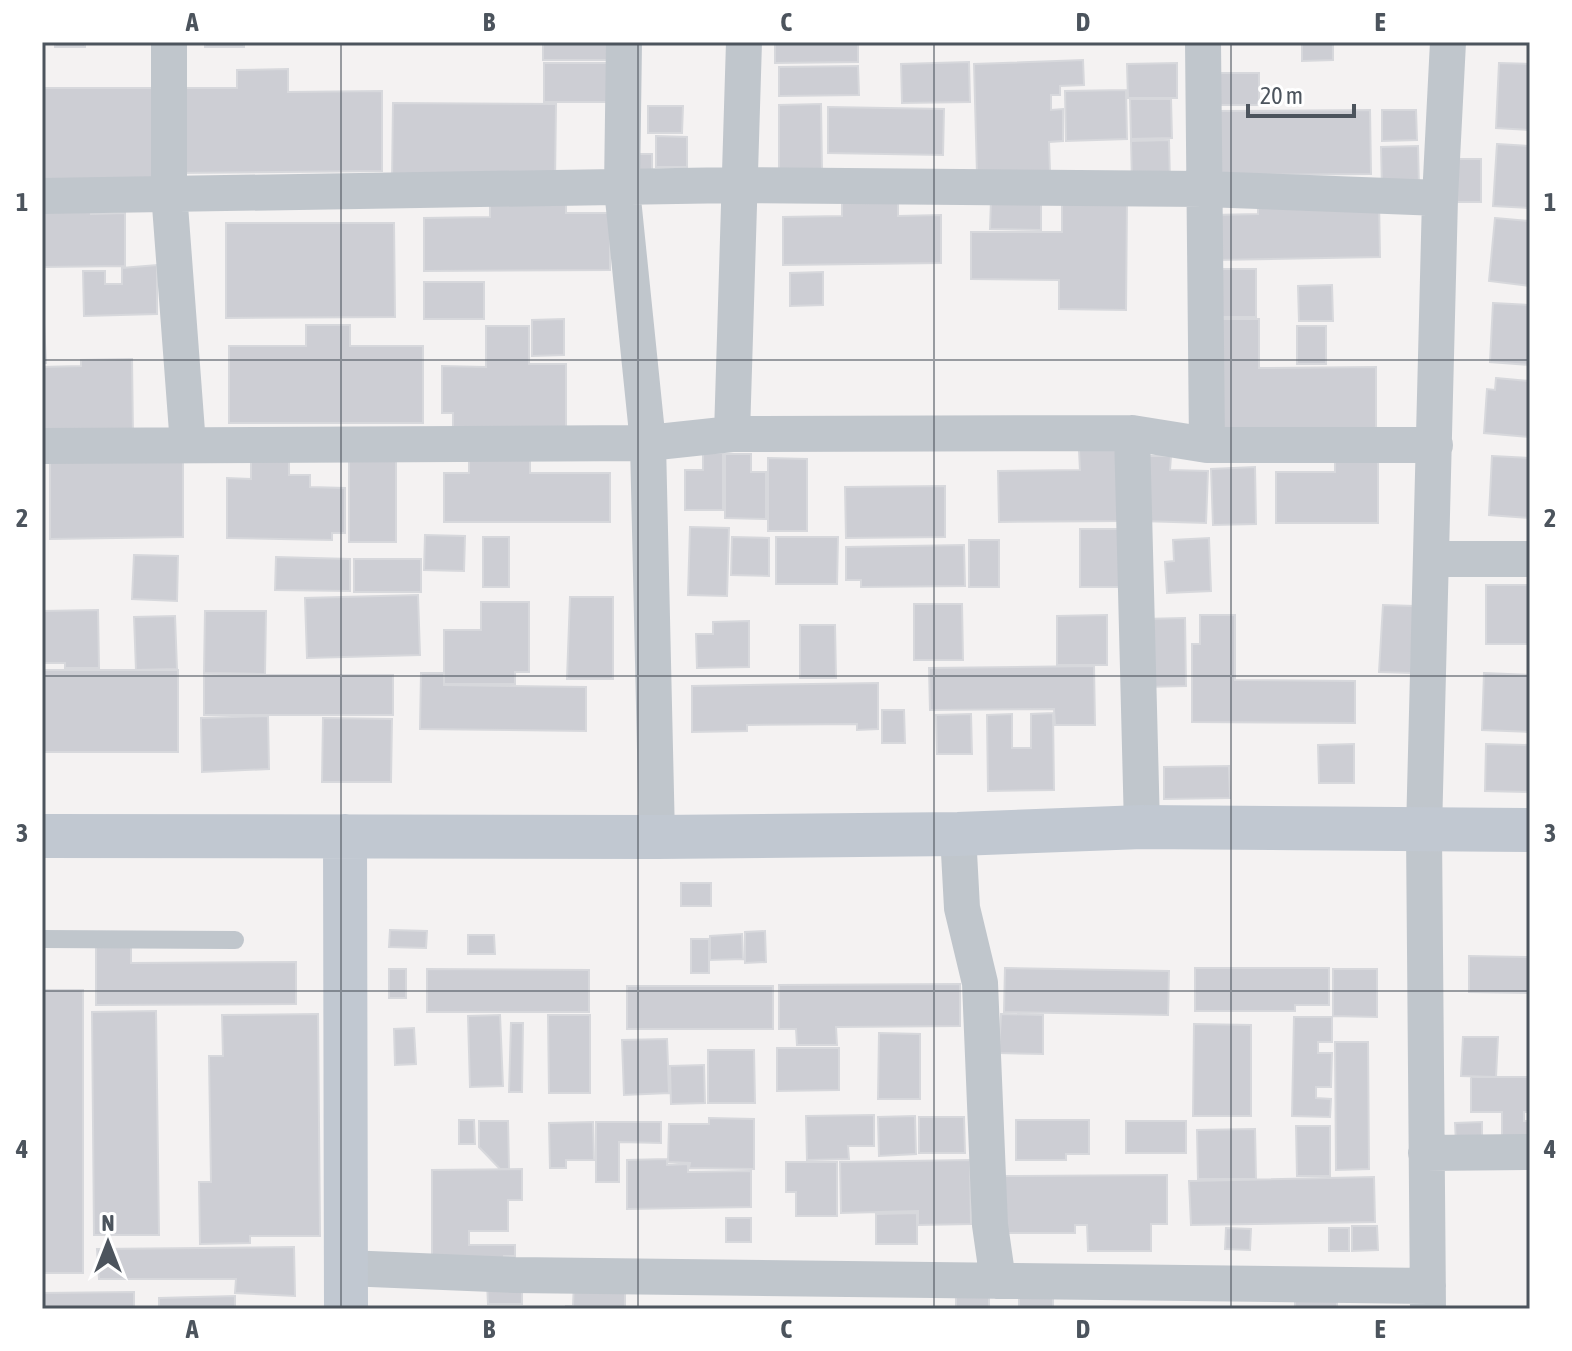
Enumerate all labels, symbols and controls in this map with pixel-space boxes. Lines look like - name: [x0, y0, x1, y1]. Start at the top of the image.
- text: A: [185, 7, 199, 37]
- text: B: [483, 7, 496, 37]
- text: C: [780, 7, 792, 37]
- text: D: [1076, 7, 1090, 37]
- text: E: [1374, 7, 1386, 37]
- scale bar: [1248, 68, 1354, 118]
- text: 20 m: [1260, 82, 1303, 109]
- text: 1: [16, 187, 28, 217]
- text: 1: [1544, 187, 1556, 217]
- text: 2: [16, 503, 28, 533]
- text: 2: [1544, 503, 1556, 533]
- text: 3: [16, 818, 28, 848]
- text: 3: [1544, 818, 1556, 848]
- text: 4: [15, 1134, 28, 1164]
- text: 4: [1543, 1134, 1556, 1164]
- north arrow: [68, 1203, 148, 1283]
- text: N: [102, 1210, 114, 1236]
- text: A: [185, 1314, 199, 1344]
- text: B: [483, 1314, 496, 1344]
- text: C: [780, 1314, 792, 1344]
- text: D: [1076, 1314, 1090, 1344]
- text: E: [1374, 1314, 1386, 1344]

